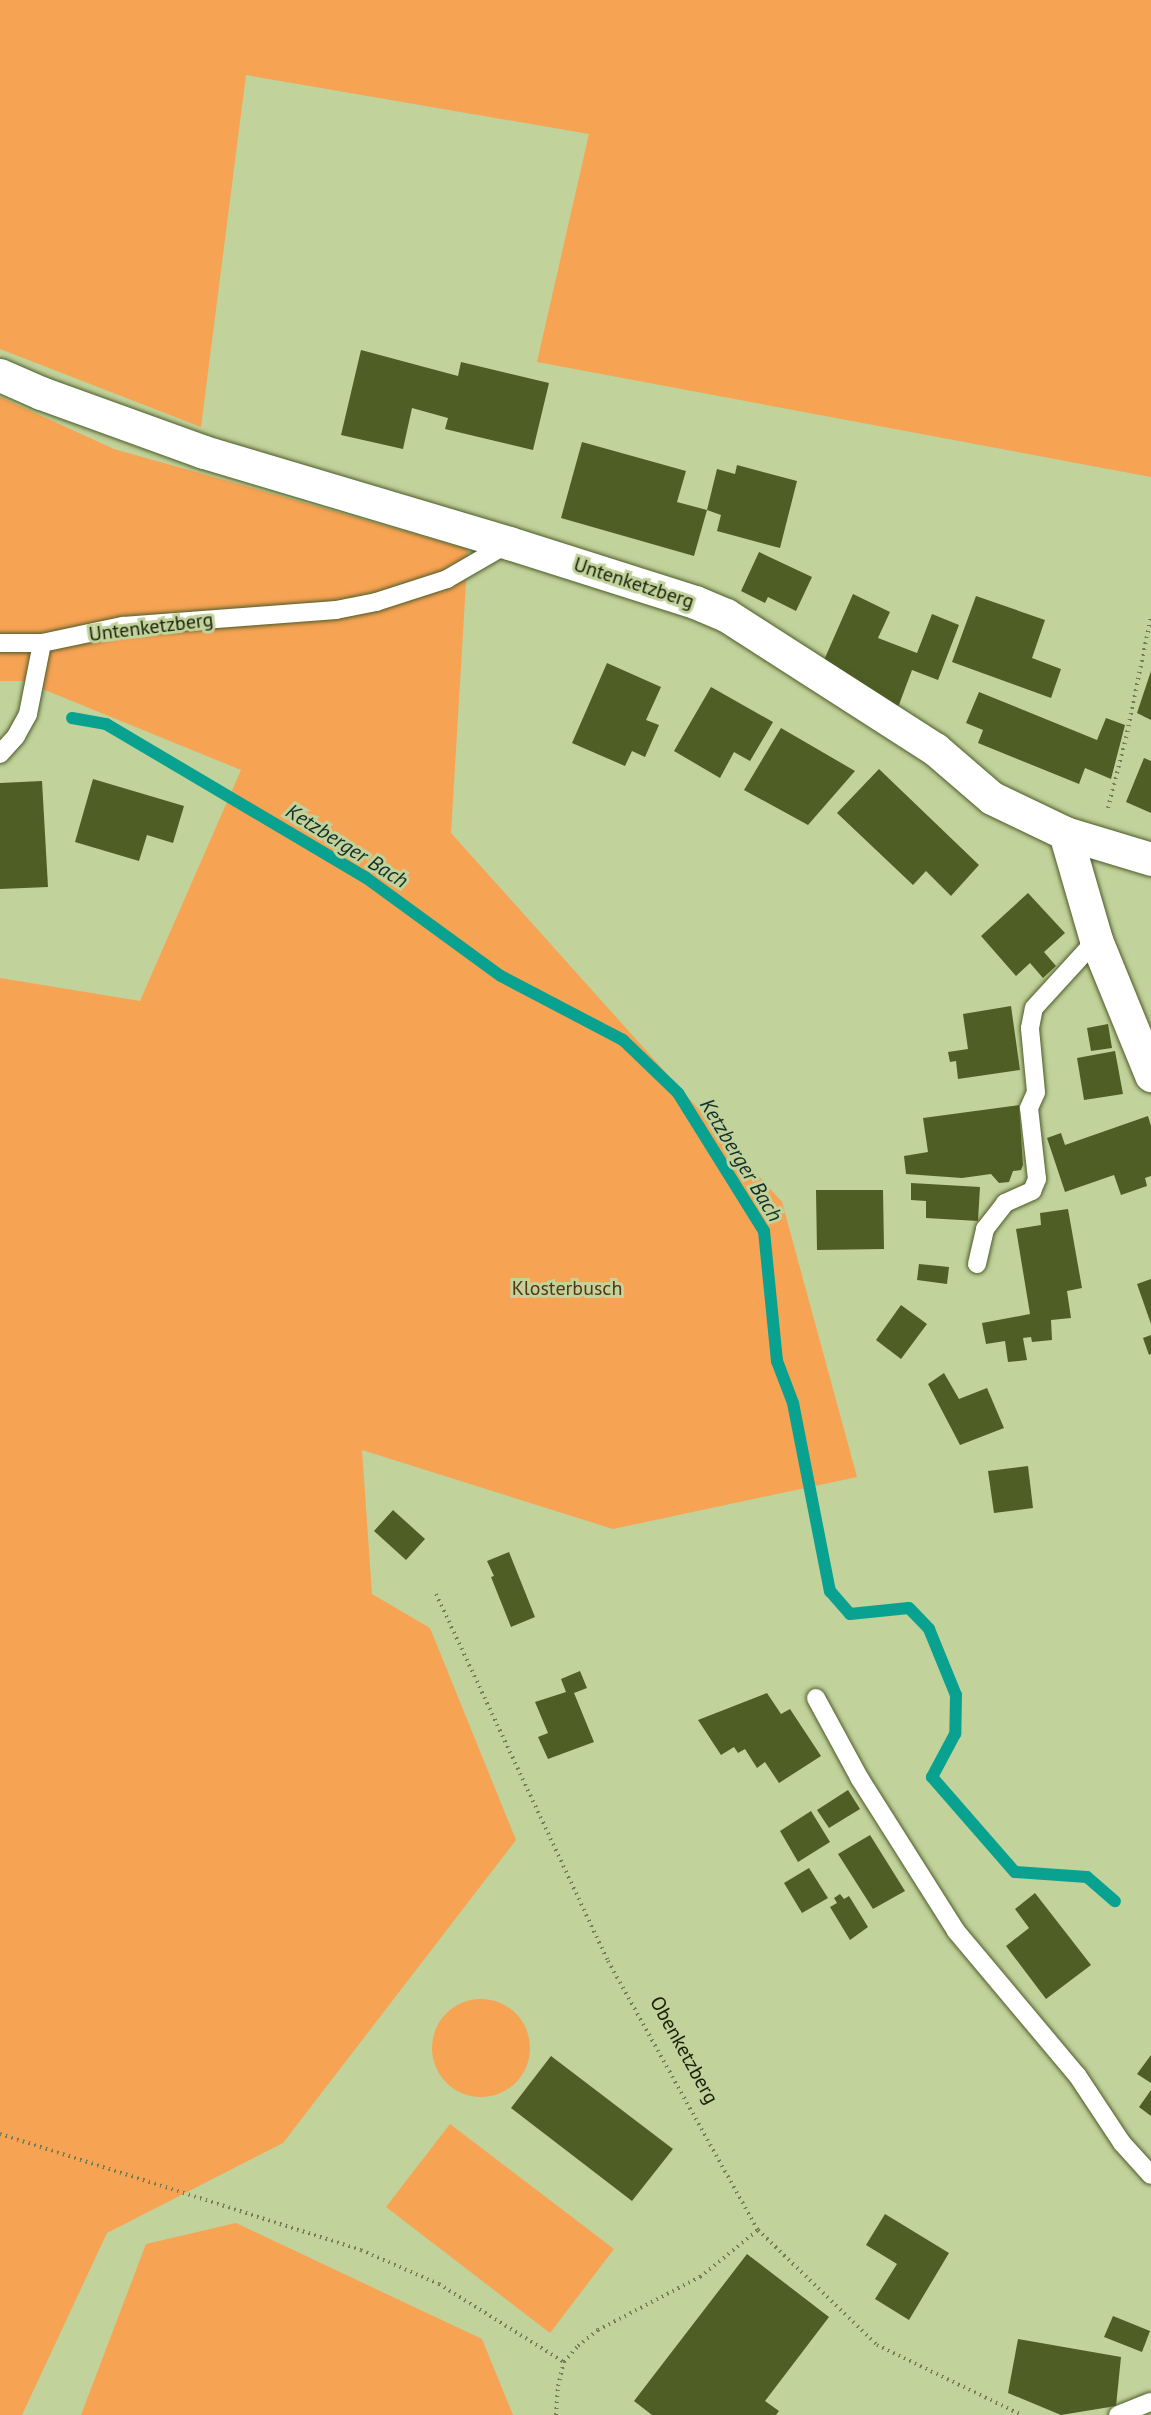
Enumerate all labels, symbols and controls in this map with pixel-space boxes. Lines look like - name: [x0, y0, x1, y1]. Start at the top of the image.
- street label: Untenketzberg: [571, 552, 697, 614]
- street label: Untenketzberg: [87, 607, 215, 647]
- water label: Ketzberger Bach: [281, 798, 413, 894]
- water label: Ketzberger Bach: [694, 1094, 788, 1226]
- park label: Klosterbusch: [512, 1276, 622, 1300]
- street label: Obenketzberg: [645, 1992, 723, 2108]

